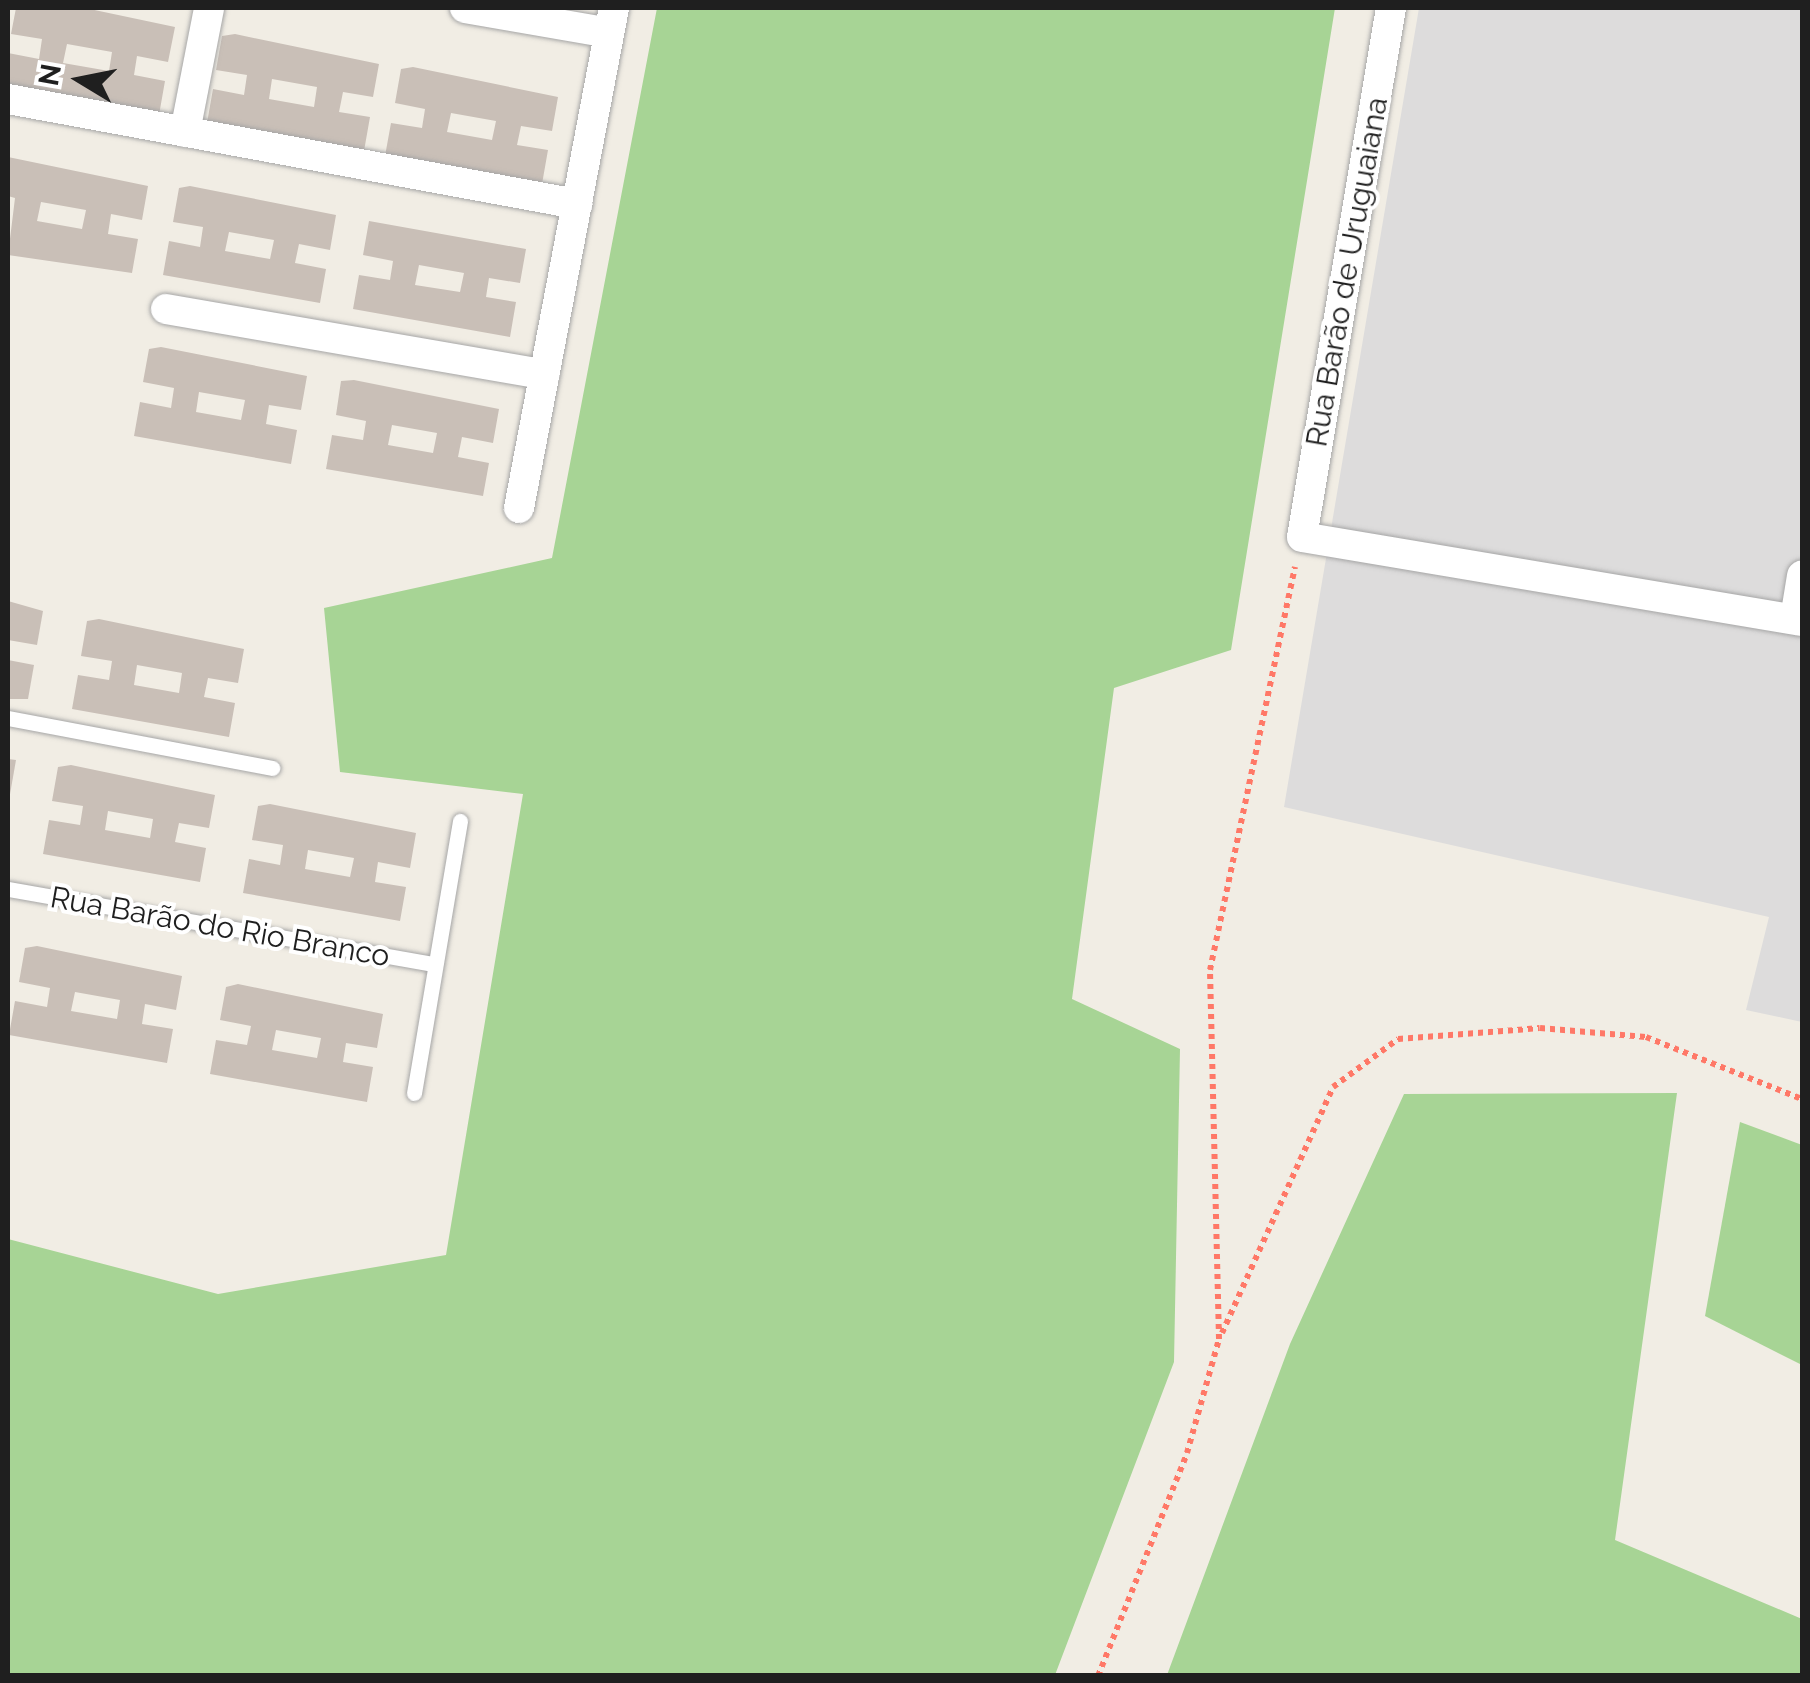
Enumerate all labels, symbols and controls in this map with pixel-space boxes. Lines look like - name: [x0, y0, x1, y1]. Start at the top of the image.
- north arrow: [30, 30, 130, 130]
- text: N: [32, 61, 68, 88]
- street label: Rua Barão de Uruguaiana: [1299, 95, 1395, 449]
- street label: Rua Barão do Rio Branco: [48, 879, 392, 975]

